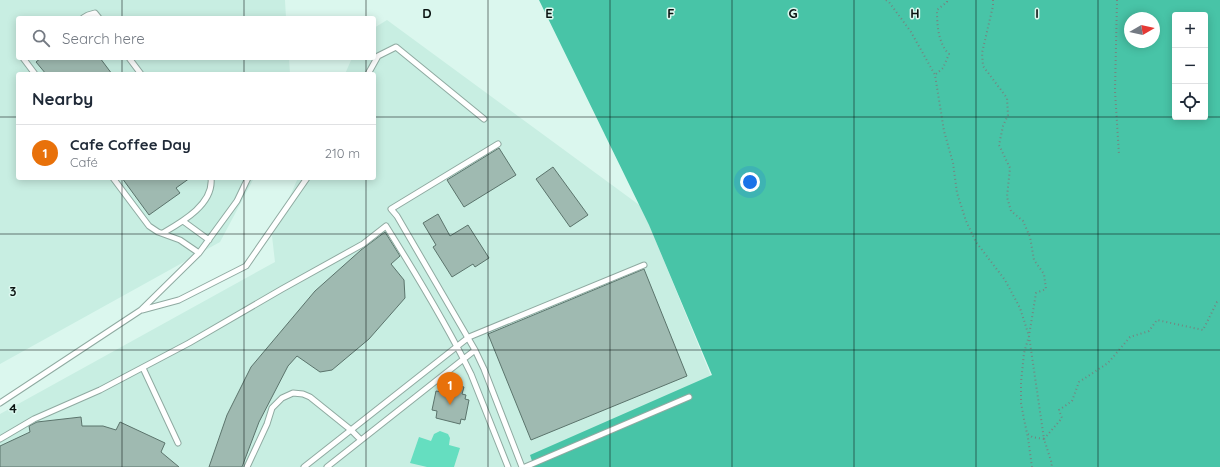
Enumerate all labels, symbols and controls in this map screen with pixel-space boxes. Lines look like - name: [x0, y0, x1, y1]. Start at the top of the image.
- text: D: [422, 5, 432, 21]
- text: E: [545, 5, 553, 21]
- text: F: [667, 5, 675, 21]
- text: G: [788, 5, 798, 21]
- text: H: [910, 5, 920, 21]
- text: I: [1035, 5, 1039, 21]
- north arrow: [1124, 12, 1160, 48]
- map controls: [1172, 12, 1208, 120]
- button: +: [1172, 12, 1208, 48]
- search box: [16, 16, 376, 60]
- icon: search: [30, 27, 52, 49]
- text: Search here: [62, 29, 145, 48]
- button: −: [1172, 48, 1208, 84]
- button: locate: [1172, 84, 1208, 120]
- text: Nearby: [32, 88, 93, 109]
- text: Cafe Coffee Day: [70, 135, 191, 154]
- text: 1: [42, 145, 48, 161]
- text: 210 m: [325, 145, 360, 161]
- text: Café: [70, 154, 98, 170]
- your location: [740, 172, 760, 192]
- text: 3: [10, 283, 17, 299]
- pin: 1: [437, 372, 463, 405]
- text: 4: [9, 400, 17, 416]

